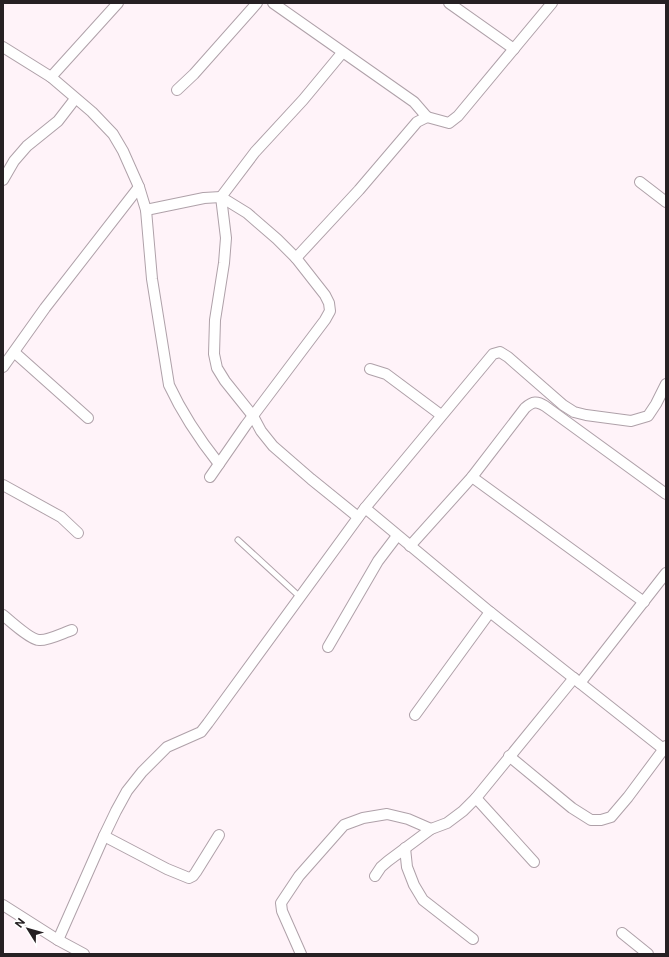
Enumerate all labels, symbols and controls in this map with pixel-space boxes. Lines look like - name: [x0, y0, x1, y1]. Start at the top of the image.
- north arrow: [8, 909, 48, 949]
- text: N: [13, 916, 27, 930]

